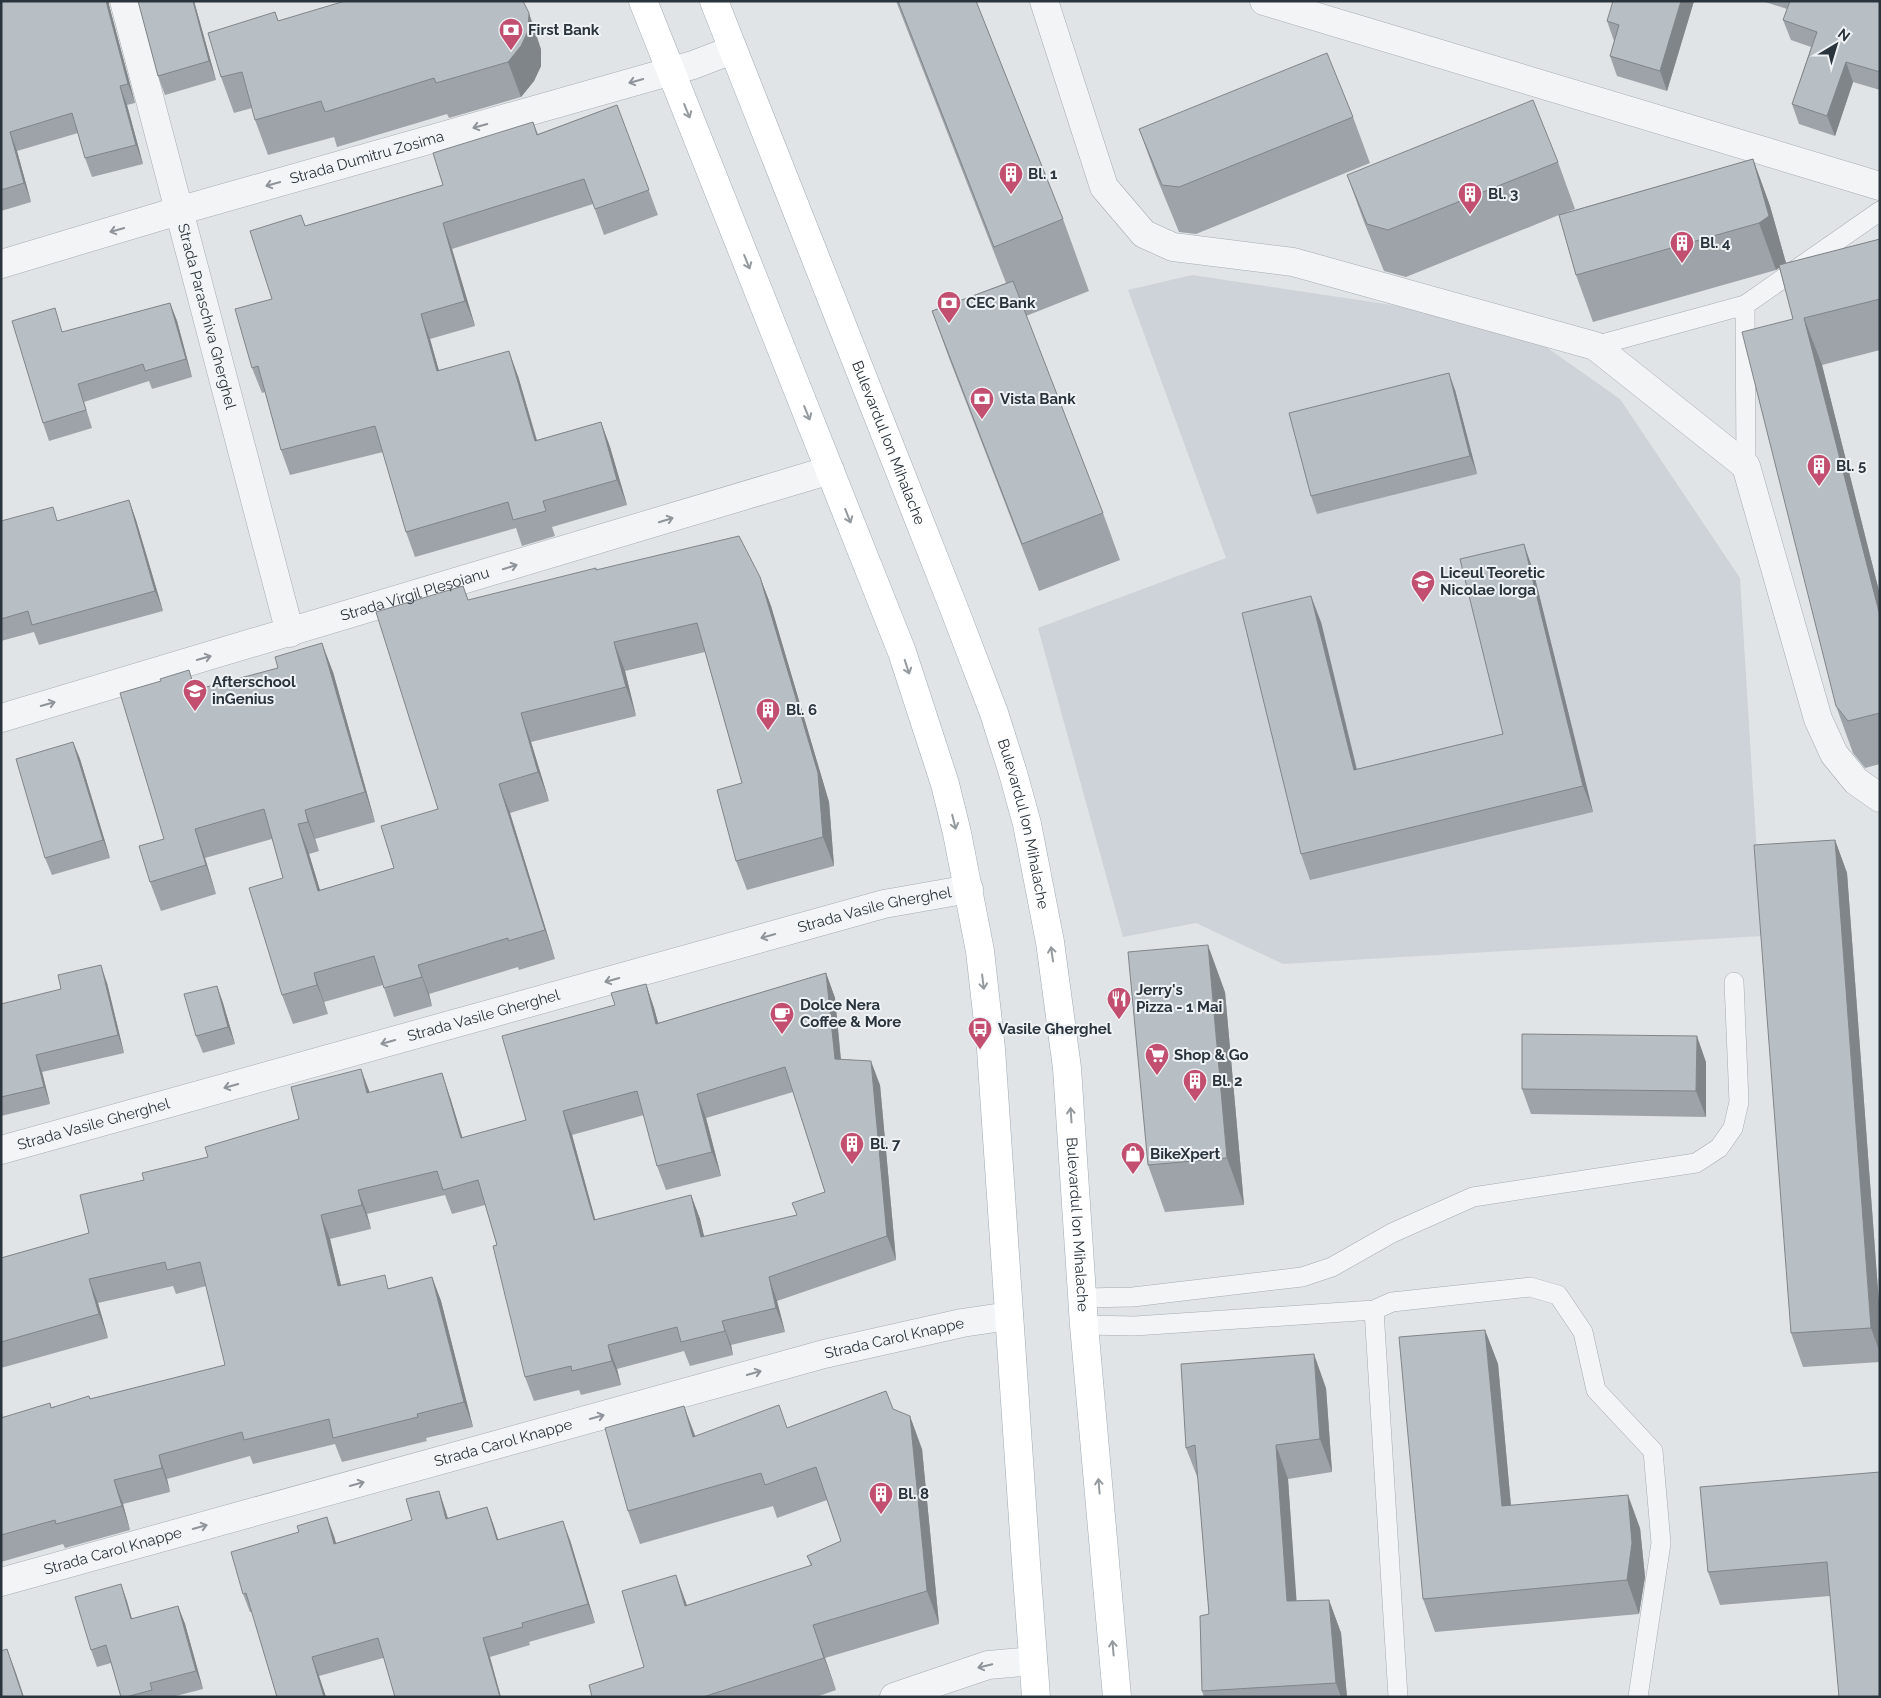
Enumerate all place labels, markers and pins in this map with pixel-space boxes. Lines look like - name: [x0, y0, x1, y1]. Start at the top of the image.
- bank icon: First Bank: [498, 17, 524, 51]
- place label: First Bank: [528, 21, 600, 39]
- building icon: Bl. 1: [998, 161, 1024, 195]
- place label: Bl. 1: [1028, 165, 1058, 183]
- building icon: Bl. 3: [1457, 181, 1483, 215]
- place label: Bl. 3: [1488, 185, 1518, 203]
- building icon: Bl. 4: [1669, 230, 1695, 264]
- place label: Bl. 4: [1700, 234, 1731, 252]
- bank icon: CEC Bank: [936, 290, 962, 324]
- place label: CEC Bank: [966, 294, 1036, 312]
- bank icon: Vista Bank: [969, 386, 995, 420]
- place label: Vista Bank: [1000, 390, 1076, 408]
- building icon: Bl. 5: [1806, 453, 1832, 487]
- place label: Bl. 5: [1836, 457, 1866, 475]
- place label: Liceul Teoretic Nicolae Iorga: [1440, 564, 1546, 599]
- school or university icon: Liceul Teoretic Nicolae Iorga: [1410, 569, 1436, 603]
- place label: Afterschool inGenius: [212, 673, 296, 708]
- school or university icon: Afterschool inGenius: [182, 678, 208, 712]
- building icon: Bl. 6: [755, 697, 781, 731]
- place label: Bl. 6: [786, 701, 817, 719]
- place label: Jerry's Pizza - 1 Mai: [1136, 981, 1222, 1016]
- restaurant icon: Jerry's Pizza - 1 Mai: [1106, 986, 1132, 1020]
- place label: Dolce Nera Coffee & More: [800, 996, 901, 1031]
- cafe icon: Dolce Nera Coffee & More: [769, 1001, 795, 1035]
- bus stop icon: Vasile Gherghel: [967, 1016, 993, 1050]
- place label: Vasile Gherghel: [998, 1020, 1112, 1038]
- supermarket icon: Shop & Go: [1144, 1042, 1170, 1076]
- place label: Shop & Go: [1174, 1046, 1249, 1064]
- building icon: Bl. 2: [1182, 1068, 1208, 1102]
- place label: Bl. 2: [1212, 1072, 1242, 1090]
- building icon: Bl. 7: [839, 1131, 865, 1165]
- place label: Bl. 7: [870, 1135, 901, 1153]
- shop icon: BikeXpert: [1120, 1141, 1146, 1175]
- place label: BikeXpert: [1150, 1145, 1220, 1163]
- building icon: Bl. 8: [868, 1481, 894, 1515]
- place label: Bl. 8: [898, 1485, 929, 1503]

